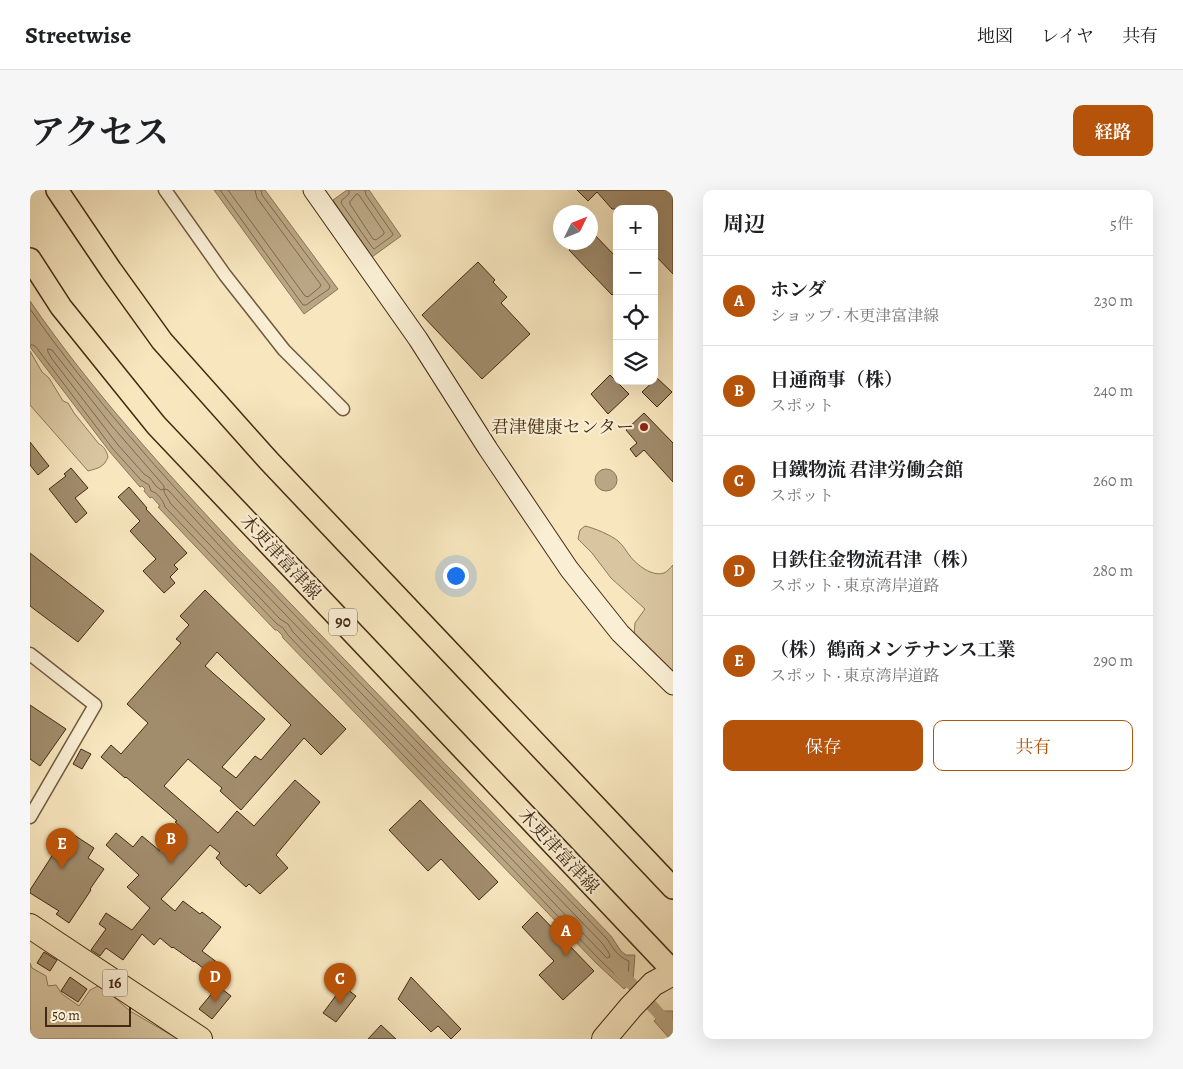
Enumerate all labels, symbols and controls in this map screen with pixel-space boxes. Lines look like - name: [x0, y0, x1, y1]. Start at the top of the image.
- text: Streetwise: [25, 19, 131, 51]
- text: 地図: [977, 24, 1013, 48]
- text: レイヤ: [1041, 24, 1094, 48]
- text: 共有: [1122, 24, 1158, 48]
- button: 経路: [1073, 105, 1153, 156]
- text: アクセス: [30, 108, 169, 156]
- north arrow: [553, 205, 598, 250]
- map controls: [613, 205, 658, 385]
- button: +: [613, 205, 658, 250]
- text: 周辺: [723, 210, 765, 238]
- text: 5件: [1110, 213, 1133, 235]
- button: −: [613, 250, 658, 295]
- text: ホンダ: [770, 277, 826, 303]
- text: A: [734, 290, 744, 312]
- text: 230 m: [1094, 290, 1133, 312]
- button: locate: [613, 295, 658, 340]
- text: ショップ · 木更津富津線: [770, 305, 939, 327]
- button: layers: [613, 340, 658, 385]
- text: 日通商事（株）: [770, 367, 903, 393]
- text: B: [734, 380, 744, 402]
- text: 240 m: [1093, 380, 1133, 402]
- text: スポット: [770, 395, 834, 417]
- place label: 君津健康センター: [491, 415, 634, 439]
- marker: 君津健康センター: [638, 421, 650, 433]
- text: 日鐵物流 君津労働会館: [770, 457, 963, 483]
- text: C: [734, 470, 744, 492]
- text: 260 m: [1093, 470, 1133, 492]
- text: スポット: [770, 485, 834, 507]
- street label: 木更津富津線: [235, 509, 327, 605]
- text: 日鉄住金物流君津（株）: [770, 547, 979, 573]
- text: D: [733, 560, 745, 582]
- text: 280 m: [1093, 560, 1133, 582]
- your location: [443, 563, 469, 589]
- text: スポット · 東京湾岸道路: [770, 575, 940, 597]
- road number: 90: [329, 608, 357, 636]
- text: （株）鶴商メンテナンス工業: [770, 637, 1015, 663]
- text: E: [734, 650, 744, 672]
- text: 290 m: [1093, 650, 1133, 672]
- text: スポット · 東京湾岸道路: [770, 665, 940, 687]
- button: 保存: [723, 720, 923, 771]
- button: 共有: [933, 720, 1133, 771]
- street label: 木更津富津線: [513, 803, 605, 899]
- pin: B: [155, 823, 187, 864]
- pin: E: [46, 828, 78, 869]
- pin: A: [550, 915, 582, 956]
- pin: D: [199, 961, 231, 1002]
- pin: C: [324, 963, 356, 1004]
- road number: 16: [102, 970, 128, 996]
- scale bar: [45, 1004, 131, 1027]
- text: 50 m: [52, 1006, 80, 1025]

